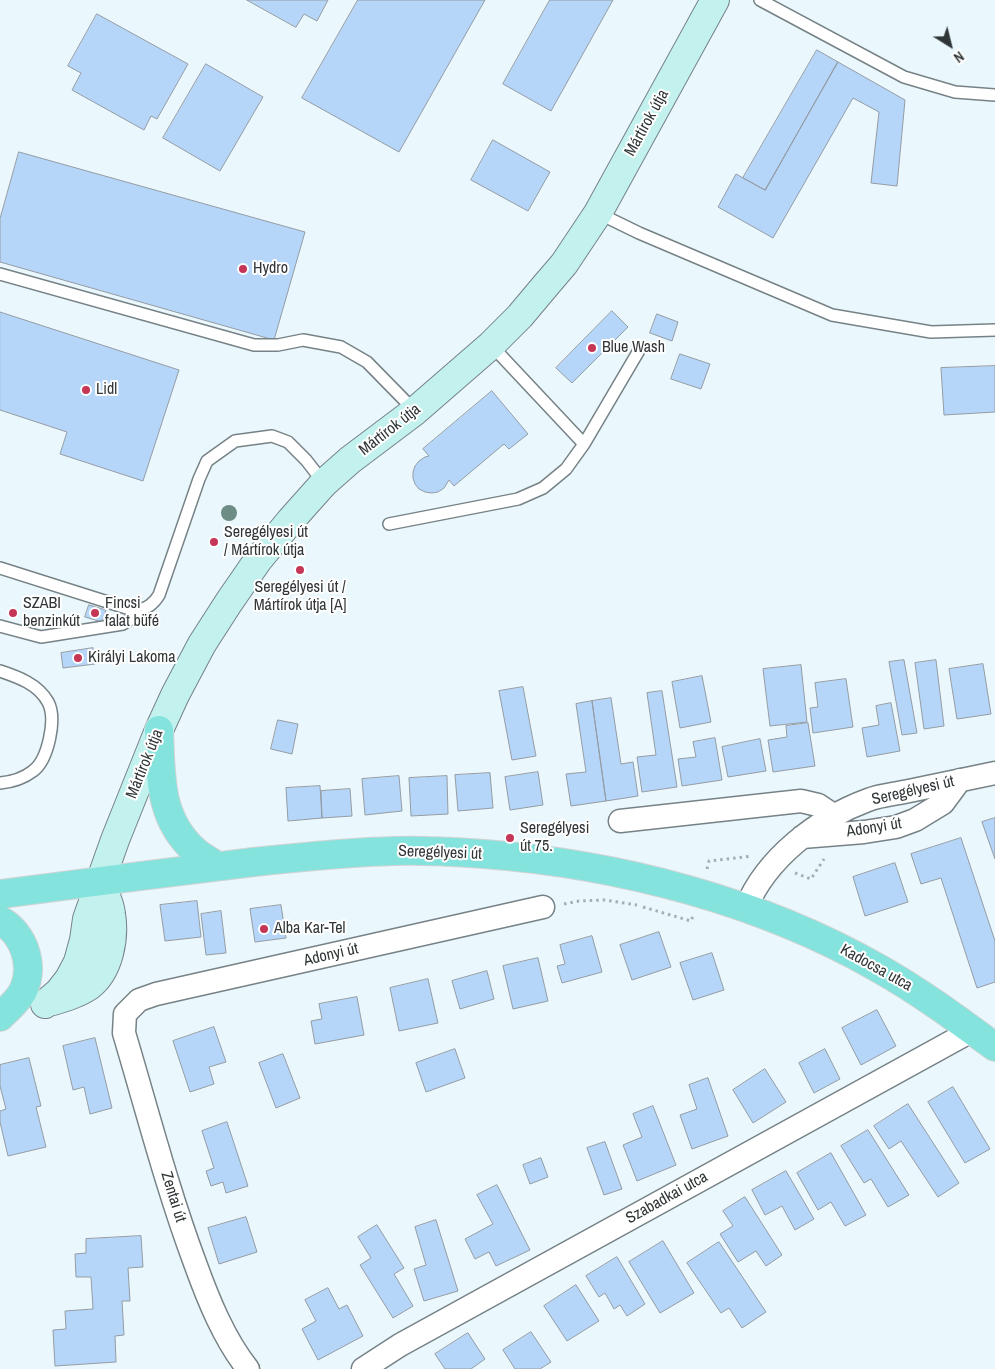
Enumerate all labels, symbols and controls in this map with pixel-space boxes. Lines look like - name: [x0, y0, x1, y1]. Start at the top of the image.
- north arrow: [925, 20, 975, 70]
- text: N: [950, 47, 967, 67]
- street label: Mártírok útja: [621, 86, 673, 160]
- place label: Hydro: [253, 259, 288, 279]
- marker: Hydro: [237, 263, 249, 275]
- place label: Blue Wash: [602, 338, 665, 358]
- marker: Blue Wash: [586, 342, 598, 354]
- place label: Lidl: [96, 380, 117, 400]
- marker: Lidl: [80, 384, 92, 396]
- street label: Mártírok útja: [355, 400, 425, 460]
- place label: Seregélyesi út / Mártírok útja: [224, 523, 308, 561]
- marker: Seregélyesi út / Mártírok útja: [208, 536, 220, 548]
- marker: Seregélyesi út / Mártírok útja [A]: [294, 564, 306, 576]
- place label: Seregélyesi út / Mártírok útja [A]: [254, 578, 346, 616]
- place label: SZABI benzinkút: [23, 594, 80, 632]
- place label: Fincsi falat büfé: [105, 594, 159, 632]
- marker: SZABI benzinkút: [7, 607, 19, 619]
- marker: Fincsi falat büfé: [89, 607, 101, 619]
- place label: Királyi Lakoma: [88, 648, 176, 668]
- marker: Királyi Lakoma: [72, 652, 84, 664]
- street label: Mártírok útja: [122, 727, 168, 801]
- street label: Seregélyesi út: [870, 772, 956, 810]
- street label: Adonyi út: [845, 814, 903, 842]
- place label: Seregélyesi út 75.: [520, 819, 589, 857]
- marker: Seregélyesi út 75.: [504, 832, 516, 844]
- street label: Seregélyesi út: [398, 842, 482, 864]
- place label: Alba Kar-Tel: [274, 919, 345, 939]
- marker: Alba Kar-Tel: [258, 923, 270, 935]
- street label: Adonyi út: [302, 939, 360, 971]
- street label: Kadocsa utca: [837, 940, 915, 996]
- street label: Szabadkai utca: [623, 1168, 711, 1228]
- street label: Zentai út: [156, 1169, 190, 1225]

